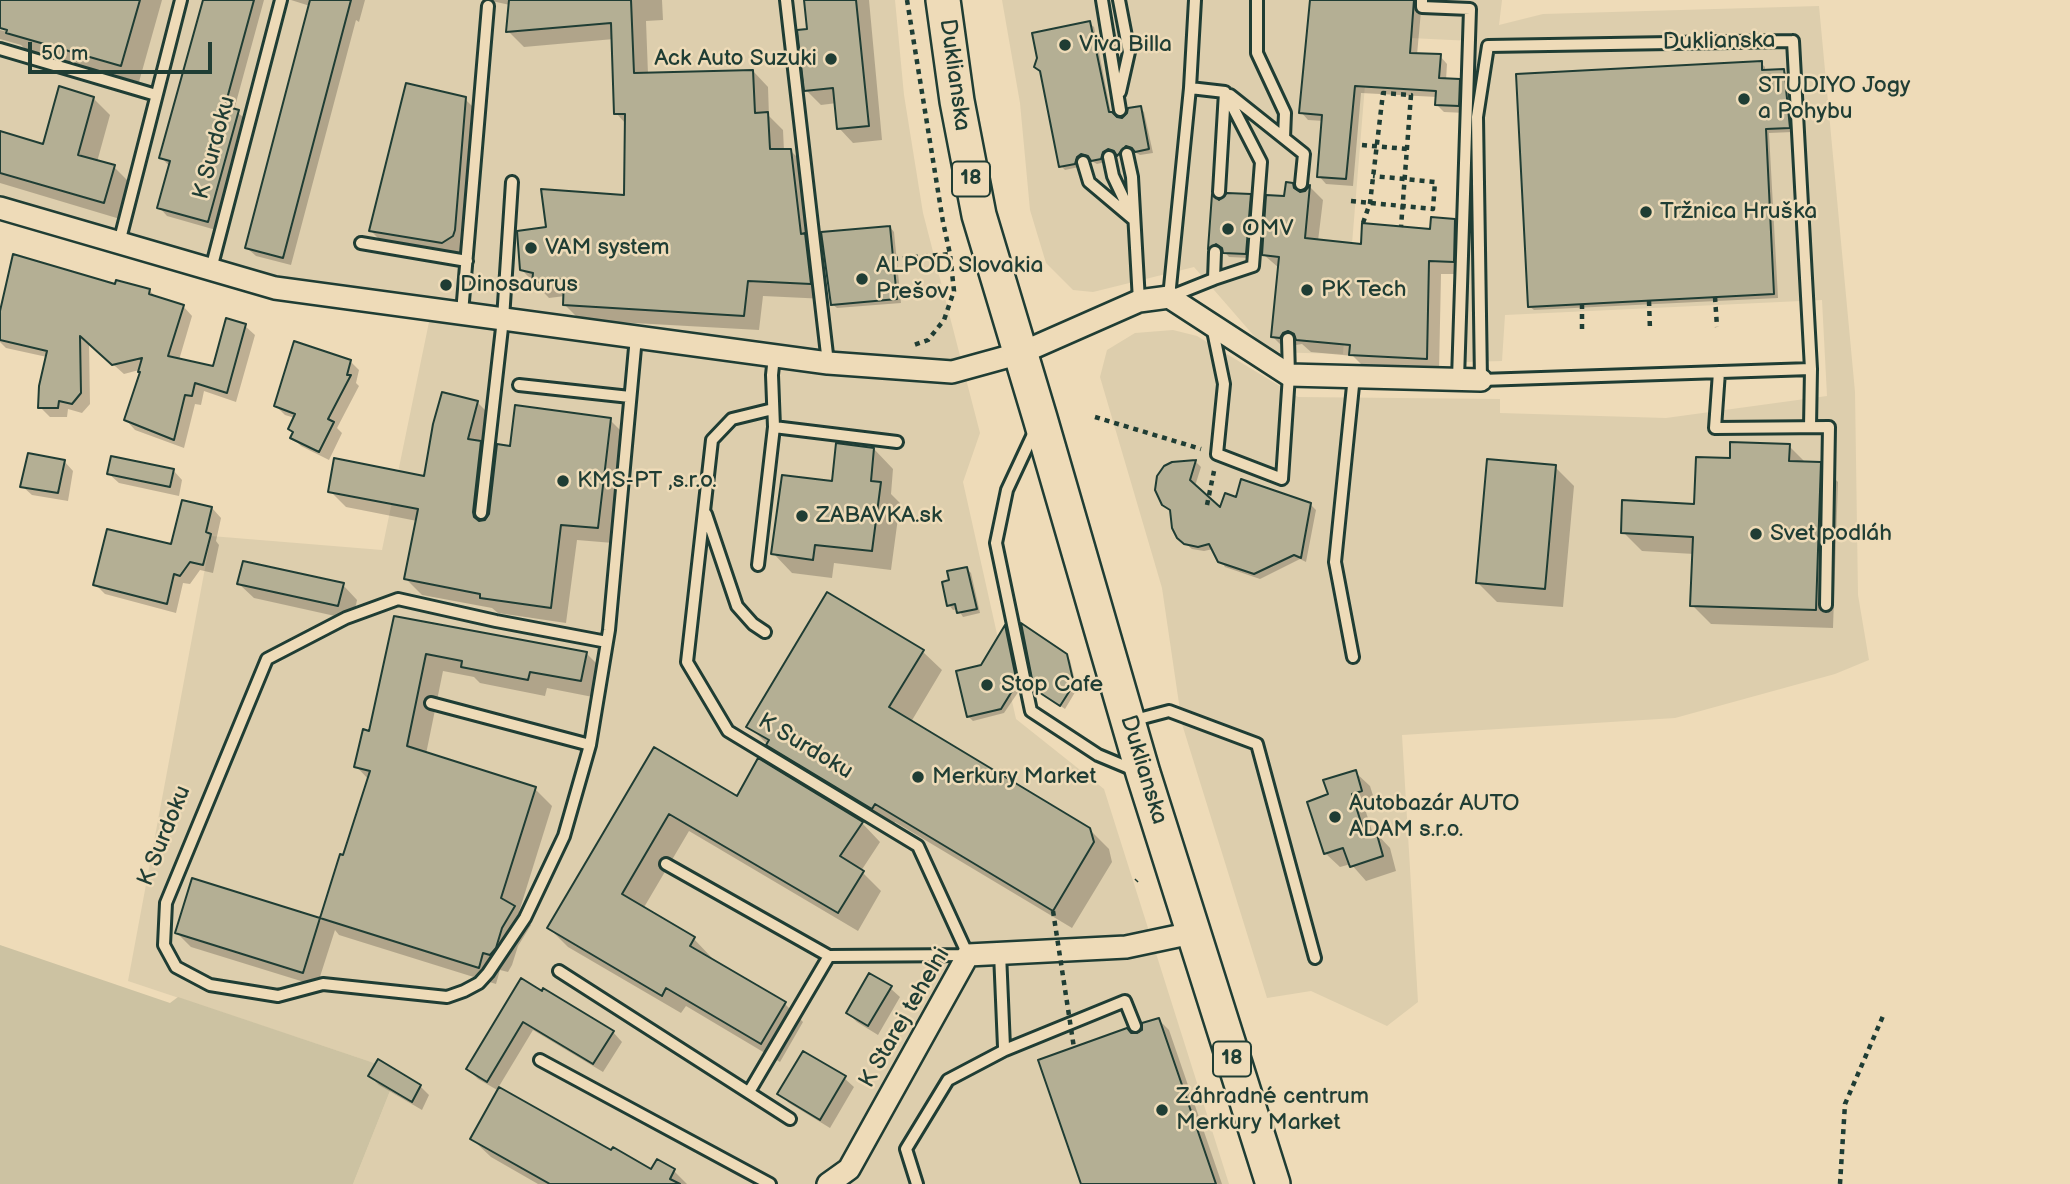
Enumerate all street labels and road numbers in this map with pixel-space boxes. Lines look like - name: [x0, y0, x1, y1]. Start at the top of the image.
- street label: Duklianska: [932, 17, 976, 133]
- street label: Duklianska: [1662, 27, 1776, 57]
- street label: K Surdoku: [188, 93, 242, 203]
- road number: 18: [952, 162, 990, 196]
- street label: K Surdoku: [753, 708, 857, 786]
- street label: Duklianska: [1113, 712, 1173, 828]
- street label: K Surdoku: [132, 782, 198, 890]
- street label: K Starej tehelni: [854, 943, 956, 1093]
- road number: 18: [1213, 1042, 1251, 1076]

